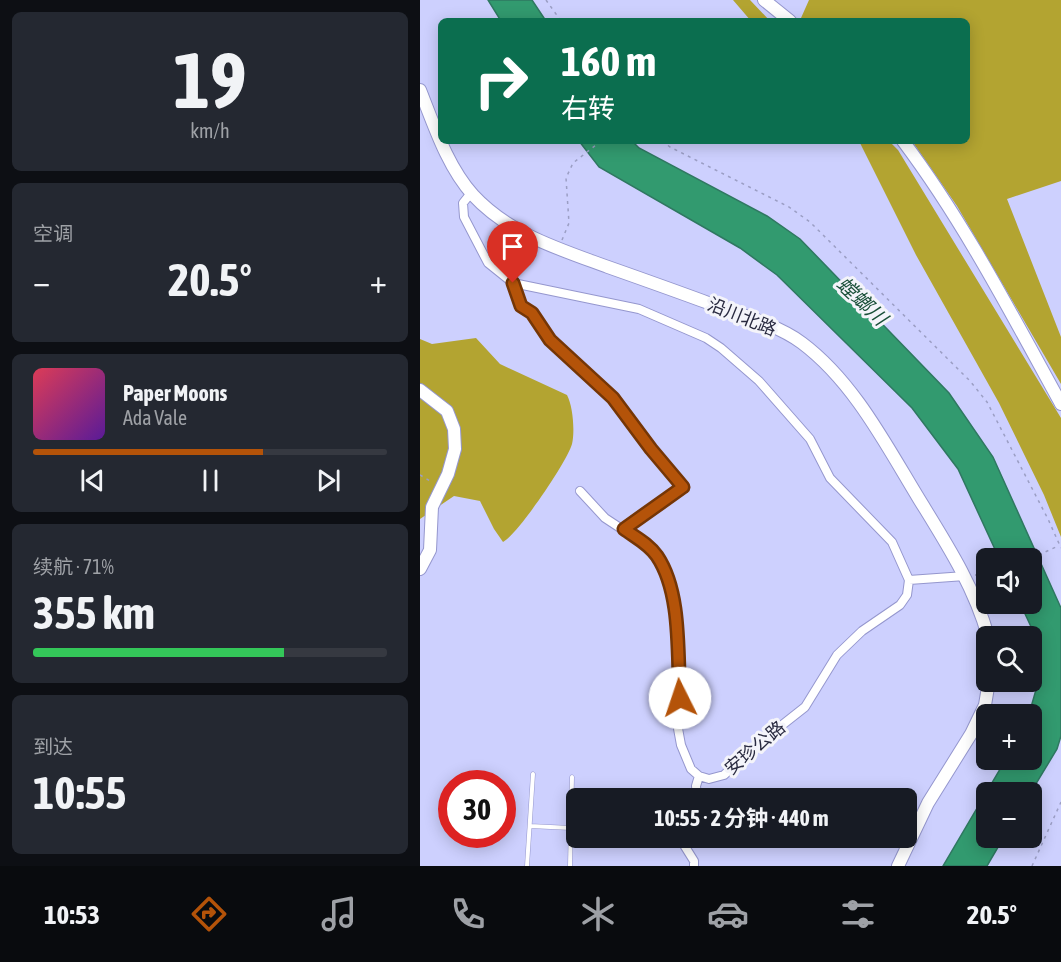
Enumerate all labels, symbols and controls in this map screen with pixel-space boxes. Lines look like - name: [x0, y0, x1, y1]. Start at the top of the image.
- text: 19: [173, 35, 247, 125]
- text: 160 m: [561, 37, 656, 85]
- icon: right: [462, 42, 540, 120]
- text: 右转: [561, 93, 615, 124]
- text: km/h: [190, 119, 230, 142]
- pin: [487, 221, 538, 283]
- text: 空调: [33, 222, 73, 245]
- icon: arrive: [496, 230, 529, 263]
- text: 20.5°: [168, 254, 252, 306]
- text: −: [33, 262, 50, 300]
- text: +: [370, 262, 387, 300]
- water label: 螳螂川: [833, 272, 894, 331]
- street label: 沿川北路: [705, 293, 779, 340]
- text: Paper Moons: [123, 380, 227, 406]
- text: Ada Vale: [123, 406, 187, 429]
- icon: previous: [76, 464, 109, 497]
- icon: pause: [194, 464, 227, 497]
- icon: next: [312, 464, 345, 497]
- map controls: [976, 548, 1042, 848]
- button: sound: [976, 548, 1042, 614]
- text: 续航 · 71%: [33, 555, 114, 578]
- text: 355 km: [33, 587, 155, 639]
- button: search: [976, 626, 1042, 692]
- position arrow: [648, 666, 712, 730]
- button: +: [976, 704, 1042, 770]
- street label: 安珍公路: [720, 716, 789, 779]
- text: 到达: [33, 735, 73, 758]
- text: 10:55: [33, 767, 127, 819]
- speed limit sign: 30: [438, 770, 516, 848]
- button: −: [976, 782, 1042, 848]
- text: 10:55 · 2 分钟 · 440 m: [654, 805, 829, 831]
- icon: directions: [188, 893, 230, 935]
- icon: music: [318, 893, 360, 935]
- icon: phone: [447, 893, 489, 935]
- icon: climate: [577, 893, 619, 935]
- icon: car: [707, 893, 749, 935]
- icon: filters: [837, 893, 879, 935]
- text: 10:53: [44, 899, 100, 930]
- text: 20.5°: [967, 899, 1017, 930]

